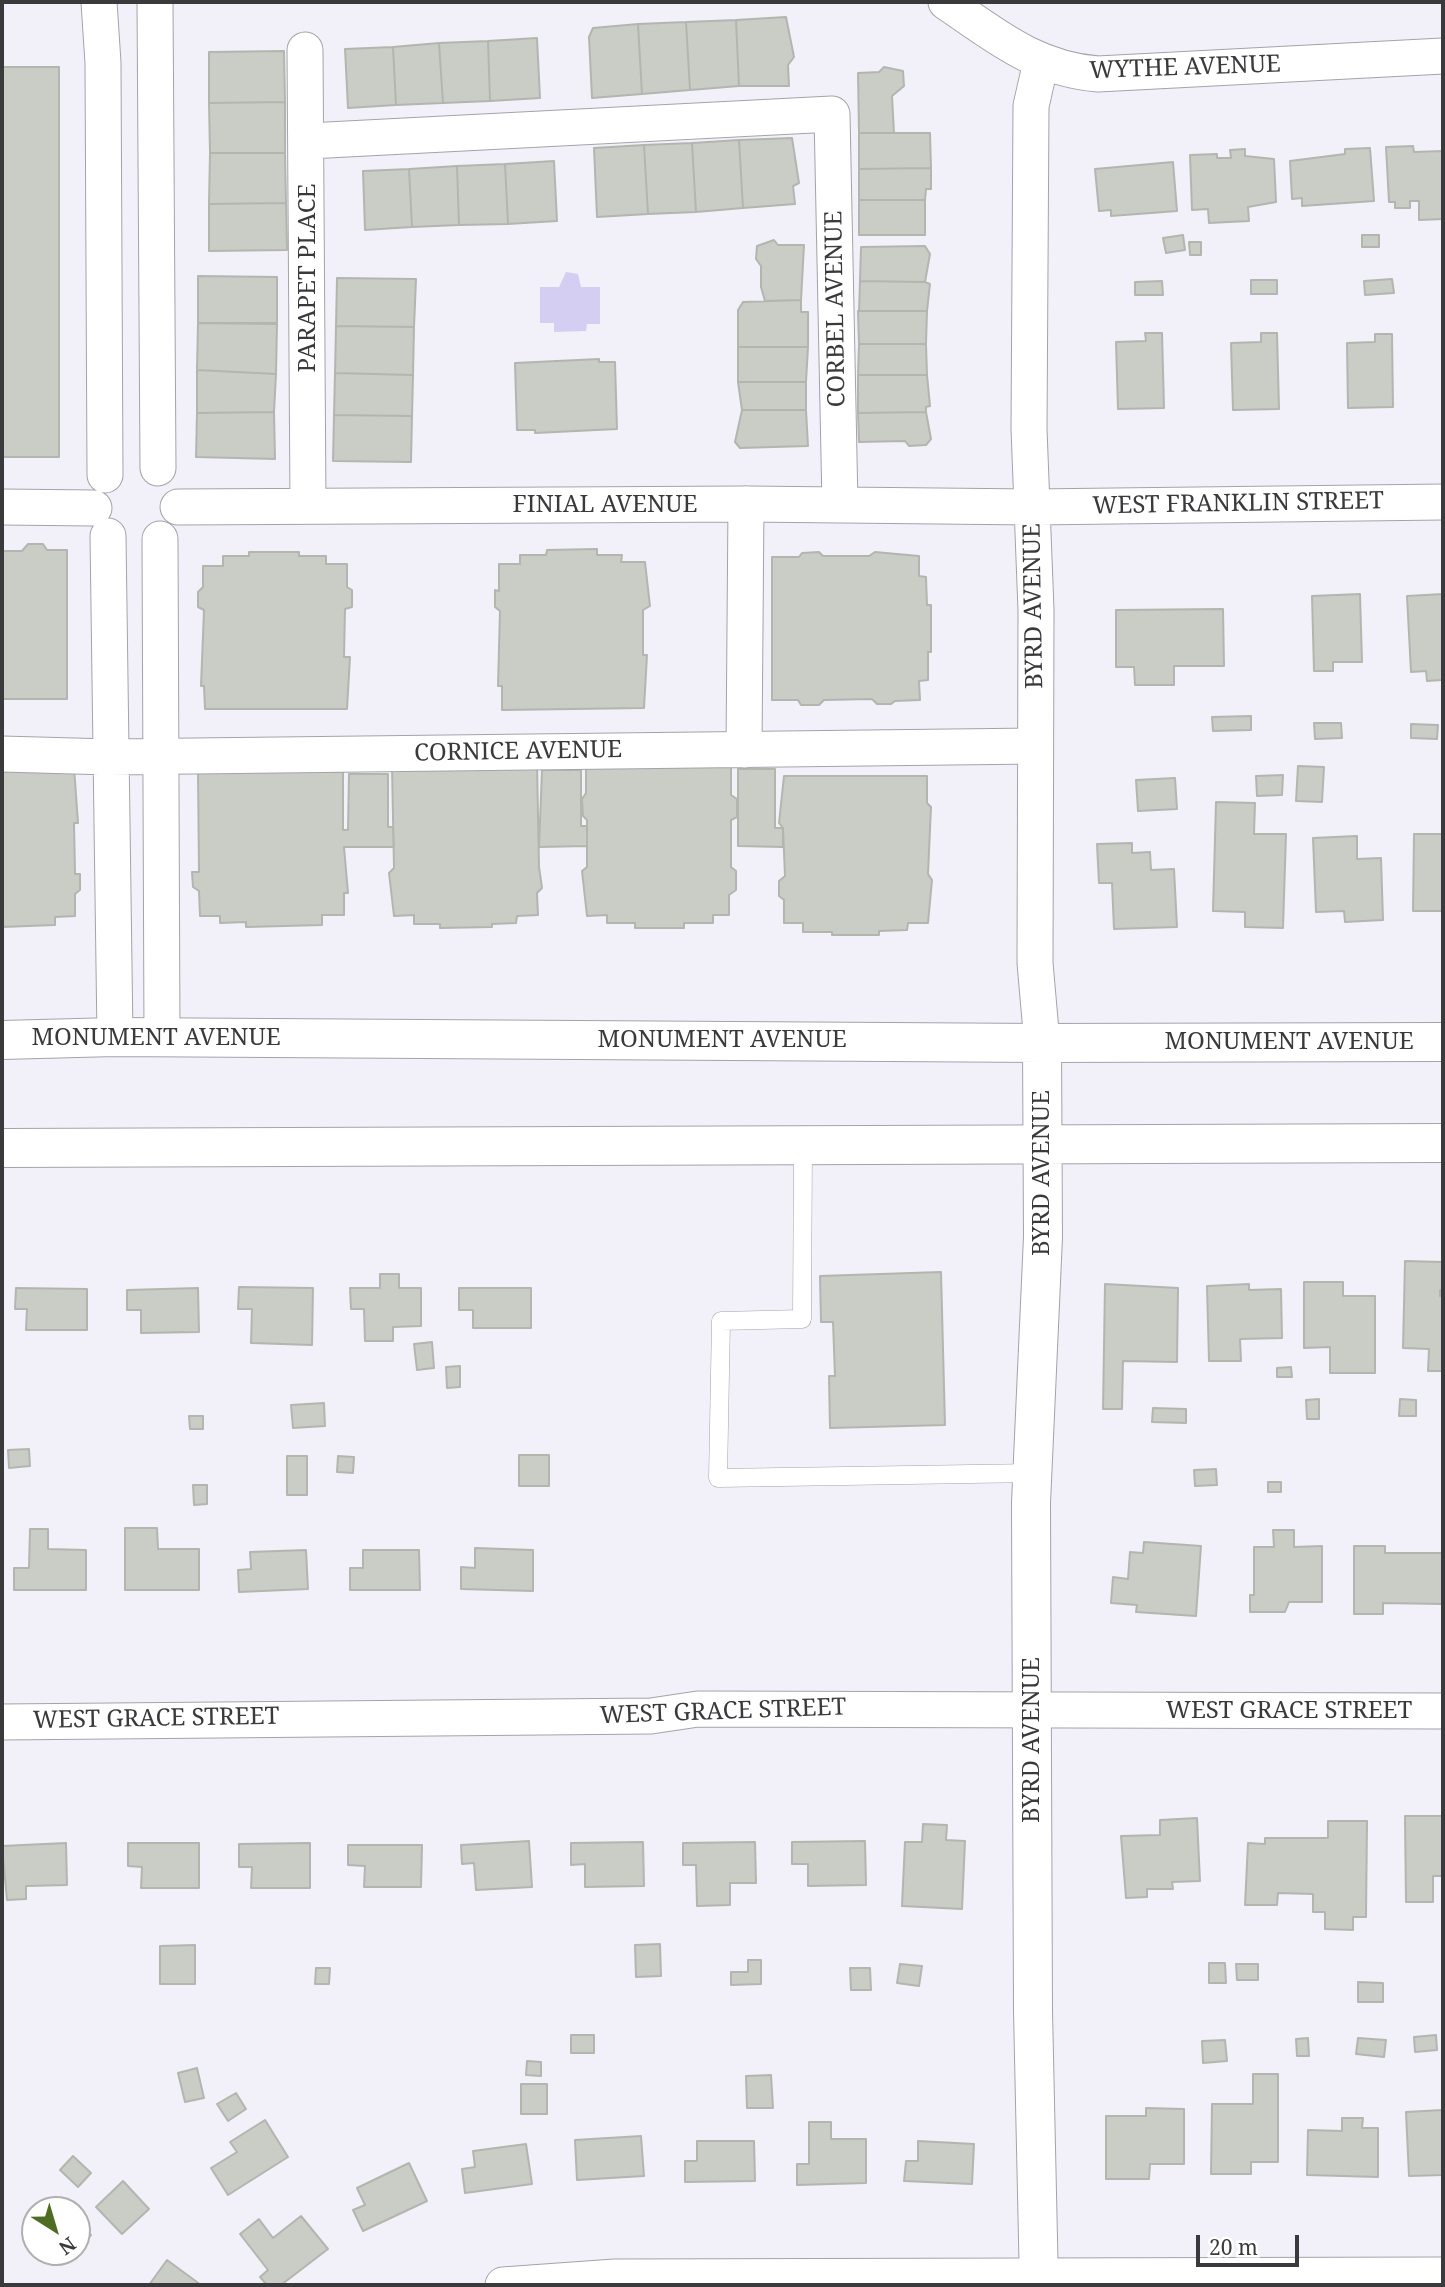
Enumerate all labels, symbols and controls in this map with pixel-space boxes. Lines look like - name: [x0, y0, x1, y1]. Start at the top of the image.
- street label: WYTHE AVENUE: [1089, 50, 1281, 86]
- street label: PARAPET PLACE: [294, 184, 322, 372]
- street label: CORBEL AVENUE: [820, 210, 852, 408]
- street label: WEST FRANKLIN STREET: [1092, 487, 1384, 521]
- street label: FINIAL AVENUE: [513, 491, 697, 519]
- street label: BYRD AVENUE: [1018, 523, 1050, 689]
- street label: CORNICE AVENUE: [414, 736, 622, 768]
- street label: MONUMENT AVENUE: [31, 1024, 281, 1052]
- street label: MONUMENT AVENUE: [597, 1026, 847, 1054]
- street label: MONUMENT AVENUE: [1164, 1028, 1414, 1056]
- street label: BYRD AVENUE: [1028, 1090, 1056, 1256]
- street label: BYRD AVENUE: [1018, 1657, 1046, 1823]
- street label: WEST GRACE STREET: [599, 1693, 847, 1731]
- street label: WEST GRACE STREET: [1166, 1697, 1412, 1725]
- street label: WEST GRACE STREET: [33, 1702, 279, 1736]
- north arrow: [21, 2196, 91, 2266]
- scale bar: [1200, 2220, 1303, 2264]
- text: N: [54, 2231, 81, 2261]
- text: 20 m: [1209, 2233, 1258, 2261]

